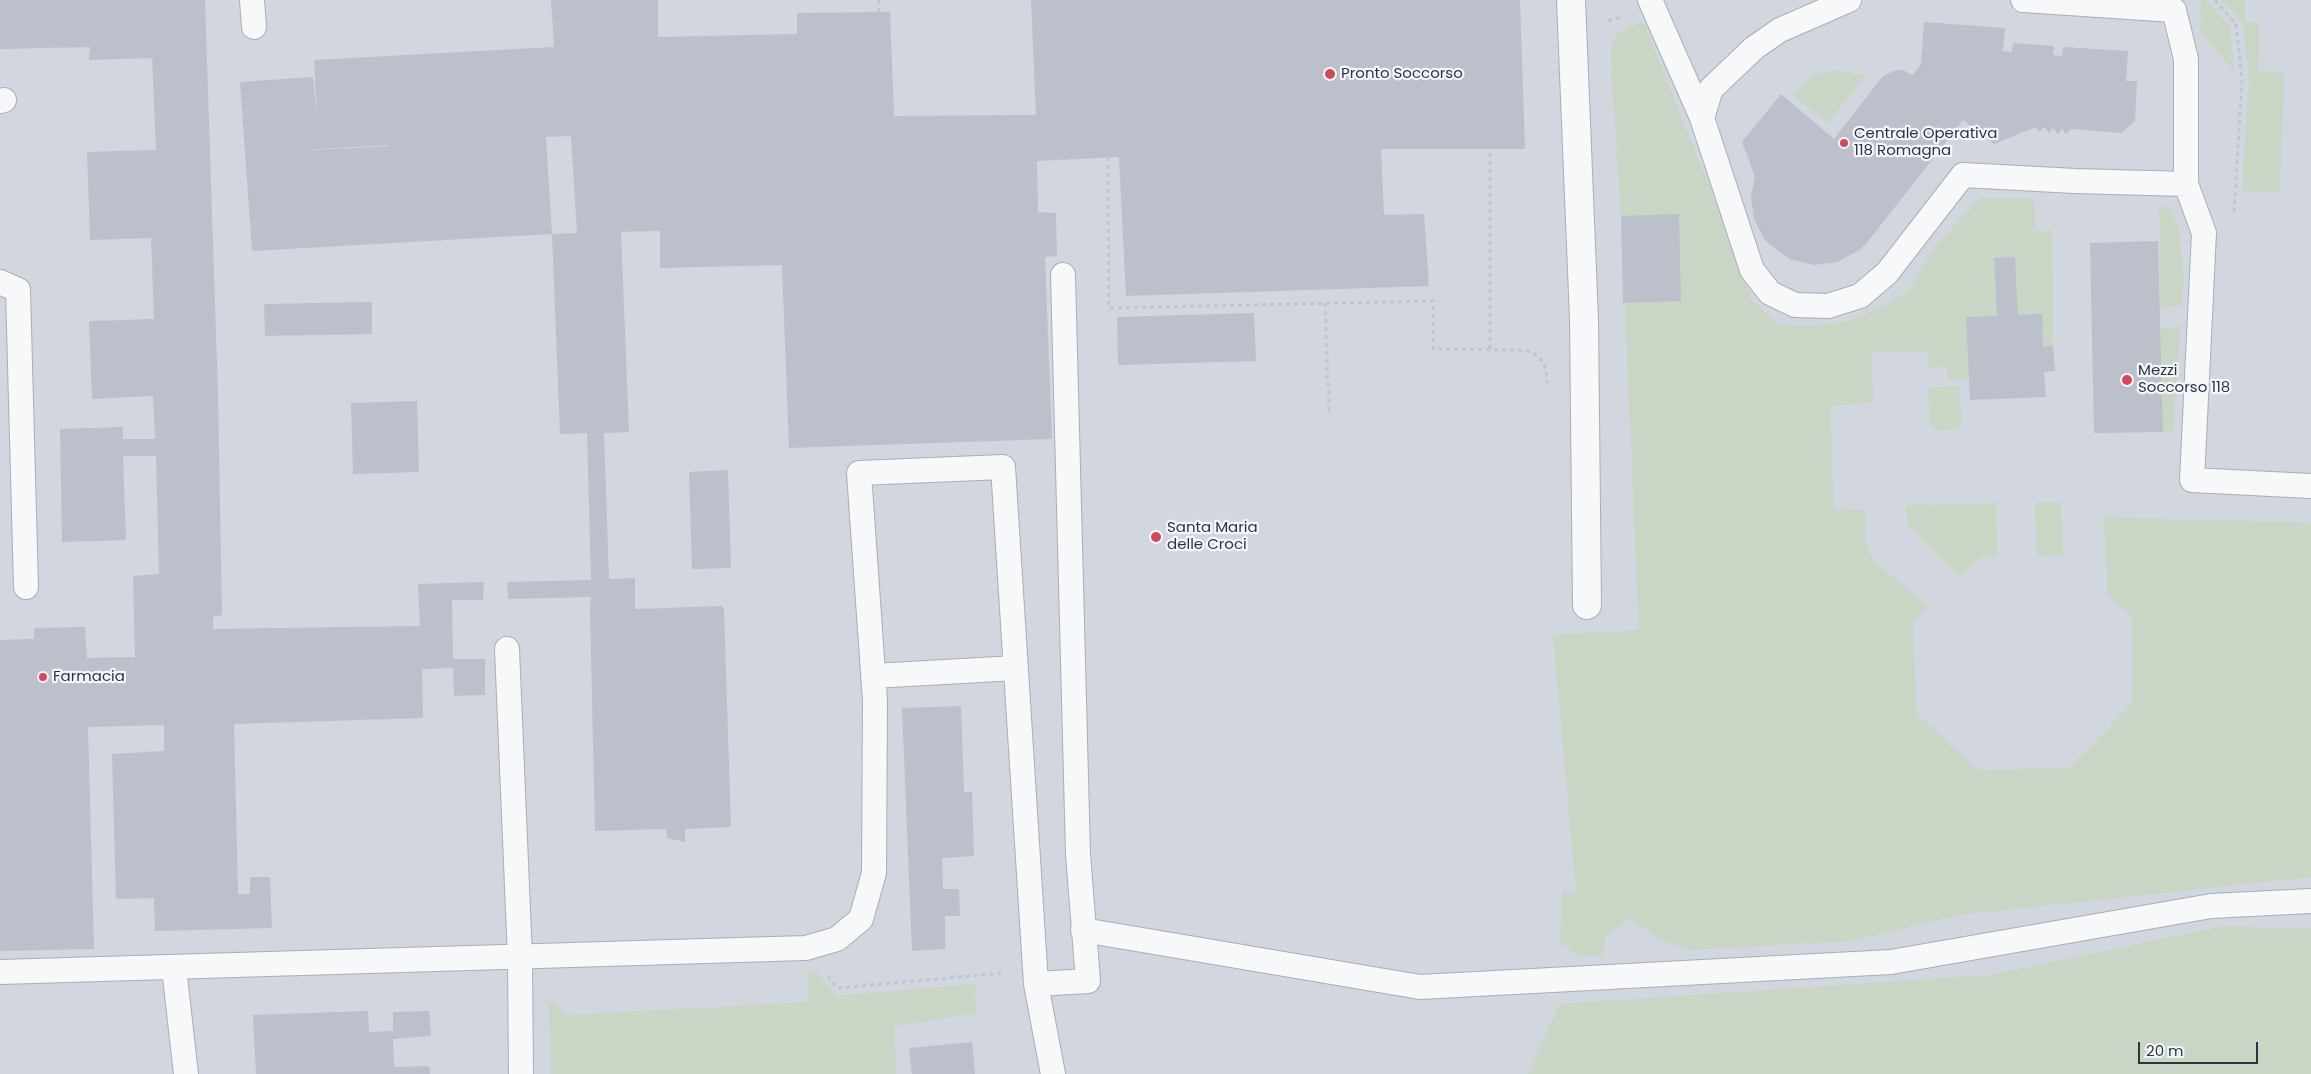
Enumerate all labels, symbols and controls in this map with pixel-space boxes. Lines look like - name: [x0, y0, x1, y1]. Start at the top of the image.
- place label: Pronto Soccorso: [1341, 65, 1463, 83]
- marker: Pronto Soccorso: [1323, 67, 1337, 81]
- place label: Centrale Operativa 118 Romagna: [1854, 125, 1997, 160]
- marker: Centrale Operativa 118 Romagna: [1838, 137, 1850, 149]
- place label: Mezzi Soccorso 118: [2138, 362, 2230, 397]
- marker: Mezzi Soccorso 118: [2120, 373, 2134, 387]
- place label: Santa Maria delle Croci: [1167, 519, 1258, 554]
- marker: Santa Maria delle Croci: [1149, 530, 1163, 544]
- place label: Farmacia: [53, 668, 125, 686]
- marker: Farmacia: [37, 671, 49, 683]
- scale bar: [2141, 1032, 2261, 1064]
- text: 20 m: [2146, 1040, 2184, 1061]

